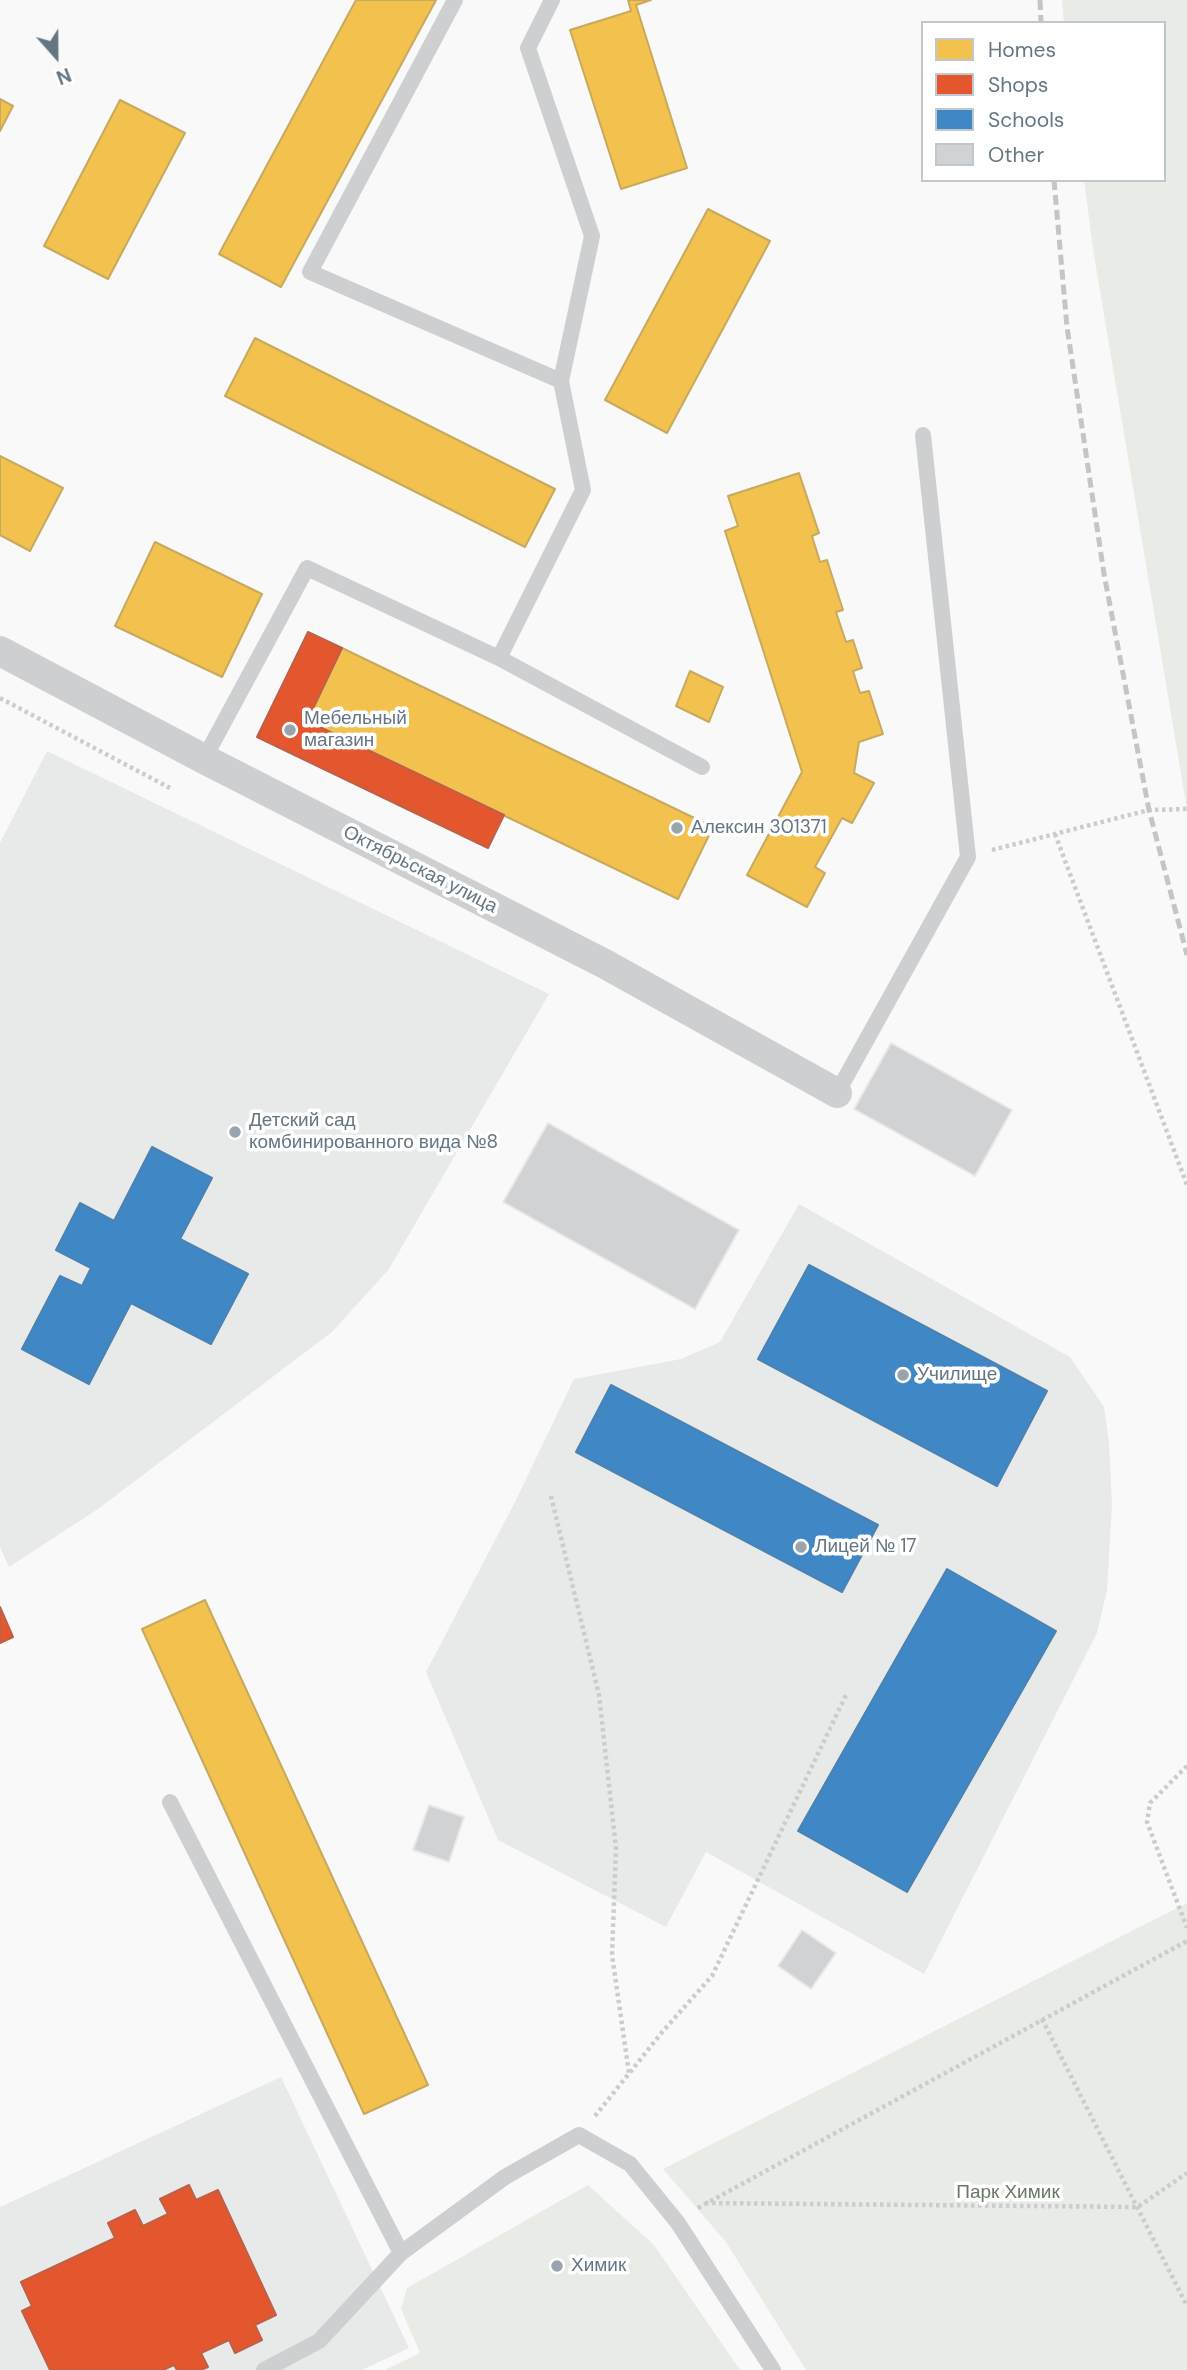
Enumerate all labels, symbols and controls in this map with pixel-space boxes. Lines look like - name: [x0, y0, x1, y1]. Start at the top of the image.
- north arrow: [21, 21, 91, 91]
- legend: [921, 21, 1166, 182]
- text: Homes: [988, 36, 1056, 64]
- text: N: [53, 62, 75, 90]
- text: Shops: [988, 71, 1048, 99]
- text: Schools: [988, 106, 1064, 134]
- text: Other: [988, 141, 1044, 169]
- place label: Мебельный магазин: [304, 708, 407, 752]
- marker: Мебельный магазин: [282, 722, 298, 738]
- place label: Алексин 301371: [691, 817, 827, 839]
- marker: Алексин 301371: [669, 820, 685, 836]
- street label: Октябрьская улица: [339, 821, 501, 919]
- place label: Детский сад комбинированного вида №8: [249, 1110, 498, 1154]
- marker: Детский сад комбинированного вида №8: [227, 1124, 243, 1140]
- place label: Училище: [917, 1364, 997, 1386]
- marker: Училище: [895, 1367, 911, 1383]
- place label: Лицей № 17: [815, 1536, 916, 1558]
- marker: Лицей № 17: [793, 1539, 809, 1555]
- park label: Парк Химик: [956, 2182, 1060, 2204]
- place label: Химик: [571, 2255, 626, 2277]
- marker: Химик: [549, 2258, 565, 2274]

